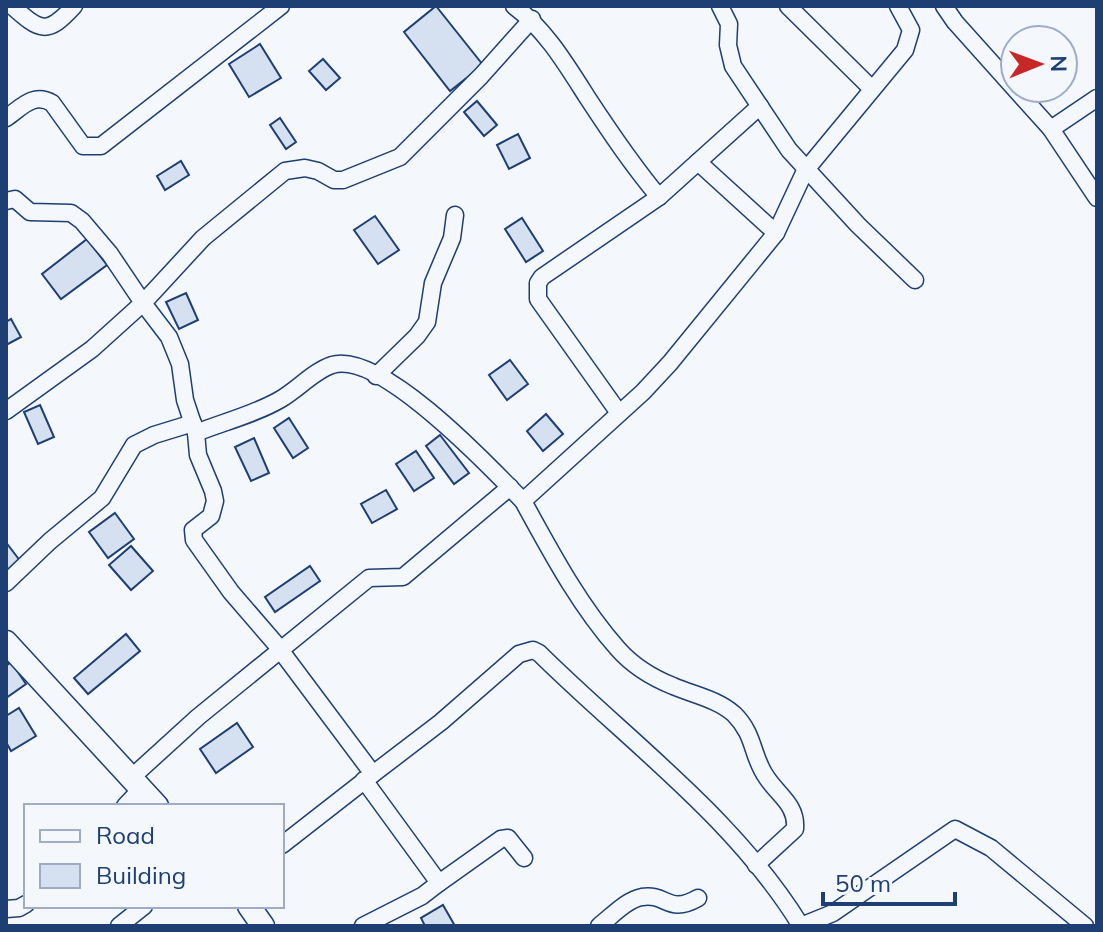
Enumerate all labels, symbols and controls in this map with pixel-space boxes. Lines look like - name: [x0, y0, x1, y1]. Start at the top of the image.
- north arrow: [999, 24, 1079, 104]
- text: N: [1045, 55, 1073, 72]
- legend: [24, 804, 284, 908]
- text: Road: [96, 820, 155, 850]
- scale bar: [823, 856, 955, 906]
- text: Building: [96, 860, 186, 890]
- text: 50 m: [835, 868, 891, 898]

